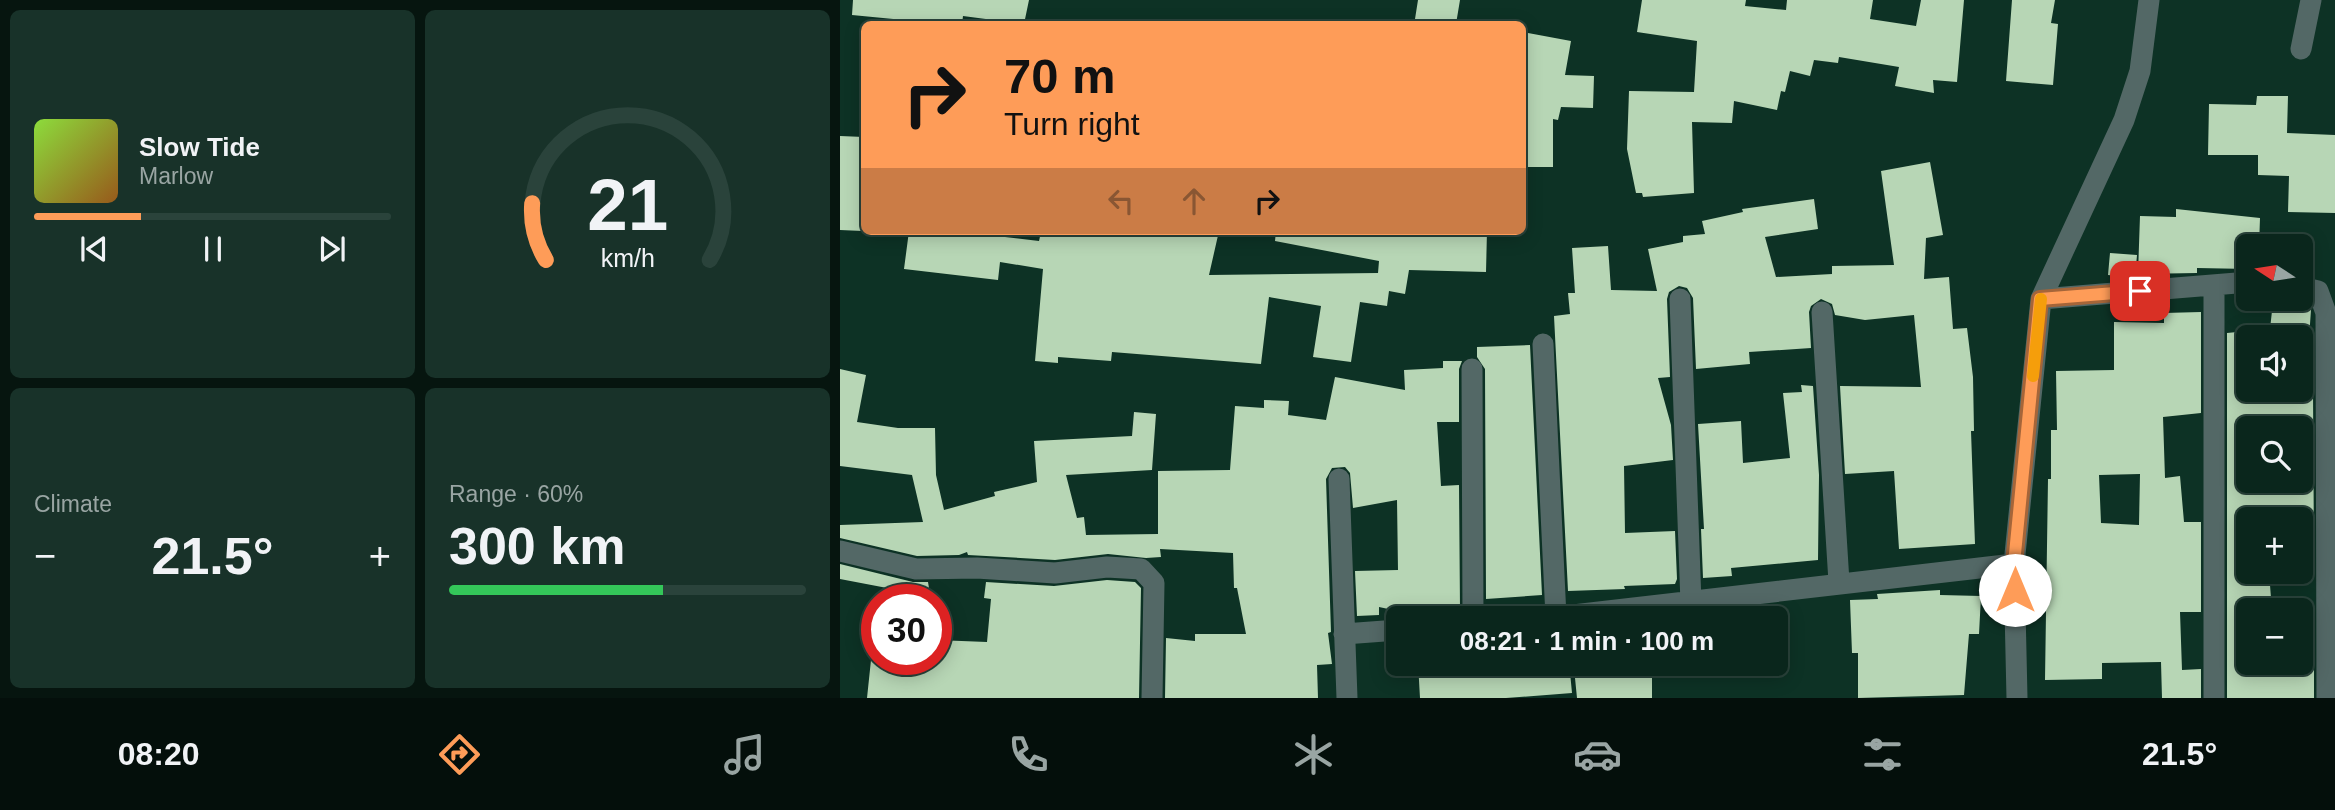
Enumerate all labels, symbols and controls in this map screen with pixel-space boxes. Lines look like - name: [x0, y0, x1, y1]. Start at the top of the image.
- icon: right: [889, 49, 980, 140]
- text: 70 m: [1004, 49, 1116, 103]
- text: Turn right: [1004, 106, 1140, 142]
- text: Slow Tide: [139, 132, 260, 162]
- text: Marlow: [139, 163, 213, 189]
- text: 21: [587, 164, 668, 245]
- icon: left: [1102, 182, 1140, 220]
- icon: ahead: [1175, 182, 1213, 220]
- icon: right: [1248, 182, 1286, 220]
- icon: previous: [75, 230, 113, 268]
- icon: pause: [194, 230, 232, 268]
- icon: next: [313, 230, 351, 268]
- north arrow: [2236, 234, 2314, 312]
- map controls: [2236, 234, 2313, 675]
- text: km/h: [600, 244, 655, 272]
- pin: [2110, 261, 2170, 321]
- icon: arrive: [2121, 272, 2159, 310]
- button: sound: [2236, 325, 2313, 402]
- button: search: [2236, 416, 2313, 493]
- text: Range · 60%: [449, 481, 583, 507]
- text: Climate: [34, 491, 112, 517]
- button: +: [2236, 507, 2313, 584]
- text: 300 km: [449, 517, 625, 575]
- text: 21.5°: [151, 527, 274, 585]
- text: −: [34, 535, 56, 577]
- text: +: [369, 535, 391, 577]
- position arrow: [1978, 553, 2052, 627]
- speed limit sign: 30: [861, 584, 952, 675]
- button: −: [2236, 598, 2313, 675]
- text: 08:21 · 1 min · 100 m: [1460, 626, 1714, 656]
- icon: directions: [435, 730, 484, 779]
- icon: music: [720, 730, 769, 779]
- icon: phone: [1004, 730, 1053, 779]
- icon: climate: [1289, 730, 1338, 779]
- icon: car: [1573, 730, 1622, 779]
- icon: filters: [1858, 730, 1907, 779]
- text: 08:20: [118, 736, 200, 772]
- text: 21.5°: [2142, 736, 2217, 772]

